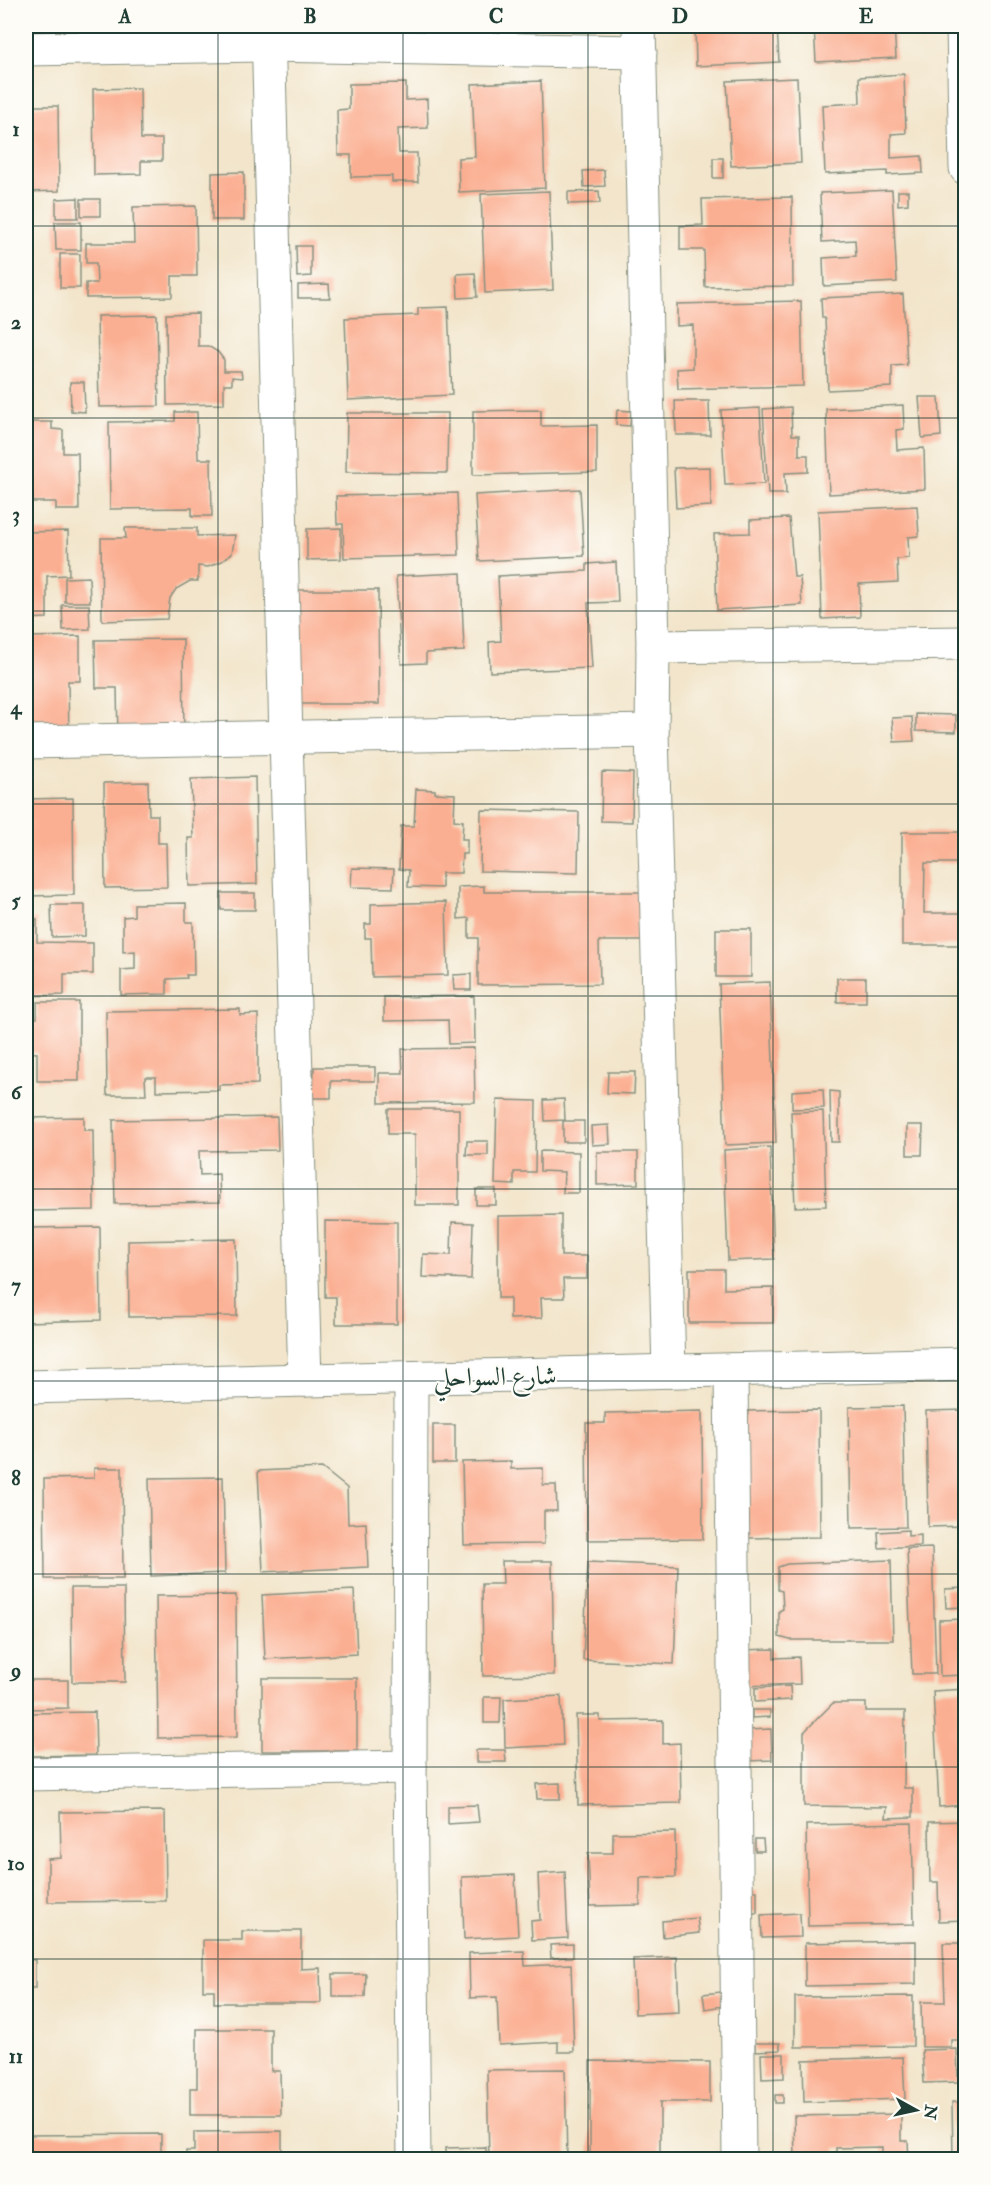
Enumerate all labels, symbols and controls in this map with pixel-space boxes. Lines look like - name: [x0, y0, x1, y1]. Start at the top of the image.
- text: A: [118, 4, 132, 29]
- text: B: [303, 4, 317, 29]
- text: C: [489, 4, 503, 29]
- text: D: [672, 4, 688, 29]
- text: E: [859, 4, 874, 29]
- text: 1: [12, 117, 20, 142]
- text: 2: [11, 310, 21, 335]
- text: 3: [12, 502, 20, 527]
- text: 4: [10, 695, 23, 720]
- text: 5: [12, 888, 22, 913]
- text: 6: [11, 1080, 23, 1105]
- text: 7: [11, 1273, 21, 1298]
- street label: شارع السواحلي: [433, 1360, 557, 1402]
- text: 8: [11, 1466, 21, 1491]
- text: 9: [9, 1658, 21, 1683]
- text: 10: [7, 1851, 25, 1876]
- text: 11: [9, 2044, 23, 2069]
- north arrow: [886, 2080, 946, 2140]
- text: N: [919, 2102, 941, 2121]

